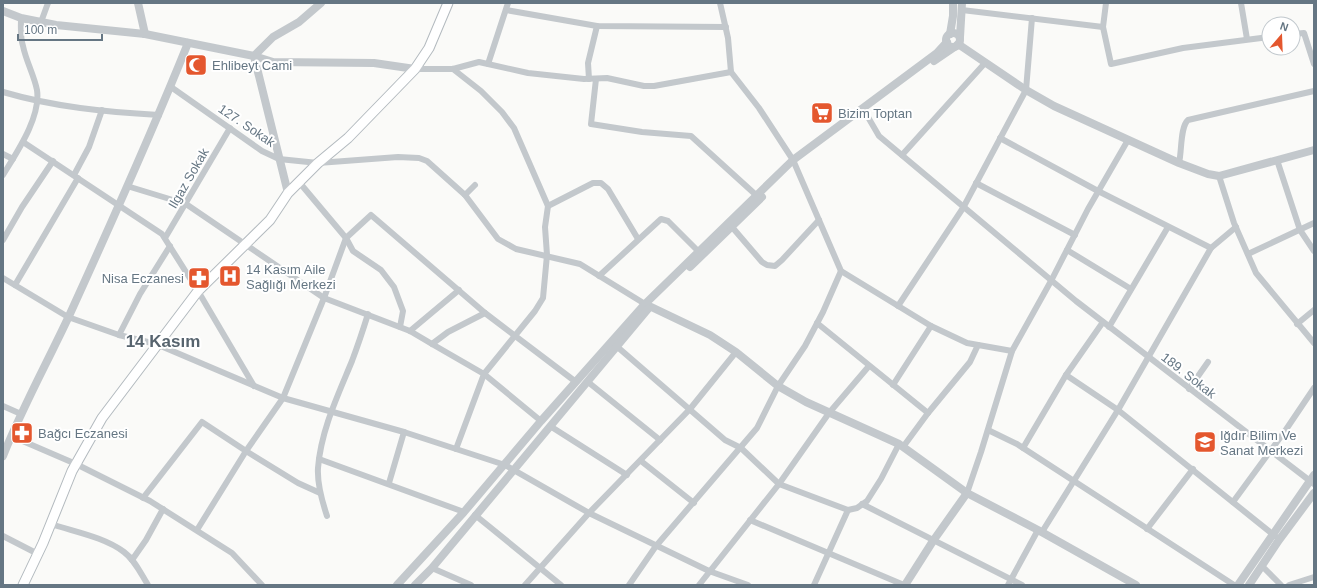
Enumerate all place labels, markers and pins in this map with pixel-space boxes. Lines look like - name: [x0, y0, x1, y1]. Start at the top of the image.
- mosque icon: Ehlibeyt Cami: [183, 52, 209, 78]
- place label: Ehlibeyt Cami: [212, 58, 292, 73]
- supermarket icon: Bizim Toptan: [809, 100, 835, 126]
- place label: Bizim Toptan: [838, 106, 912, 121]
- place label: 14 Kasım Aile Sağlığı Merkezi: [246, 262, 336, 292]
- hospital icon: 14 Kasım Aile Sağlığı Merkezi: [217, 263, 243, 289]
- pharmacy icon: Nisa Eczanesi: [186, 265, 212, 291]
- place label: Nisa Eczanesi: [102, 271, 184, 286]
- pharmacy icon: Bağcı Eczanesi: [9, 420, 35, 446]
- place label: Bağcı Eczanesi: [38, 426, 128, 441]
- place label: Iğdır Bilim Ve Sanat Merkezi: [1220, 428, 1303, 458]
- school or university icon: Iğdır Bilim Ve Sanat Merkezi: [1192, 429, 1218, 455]

